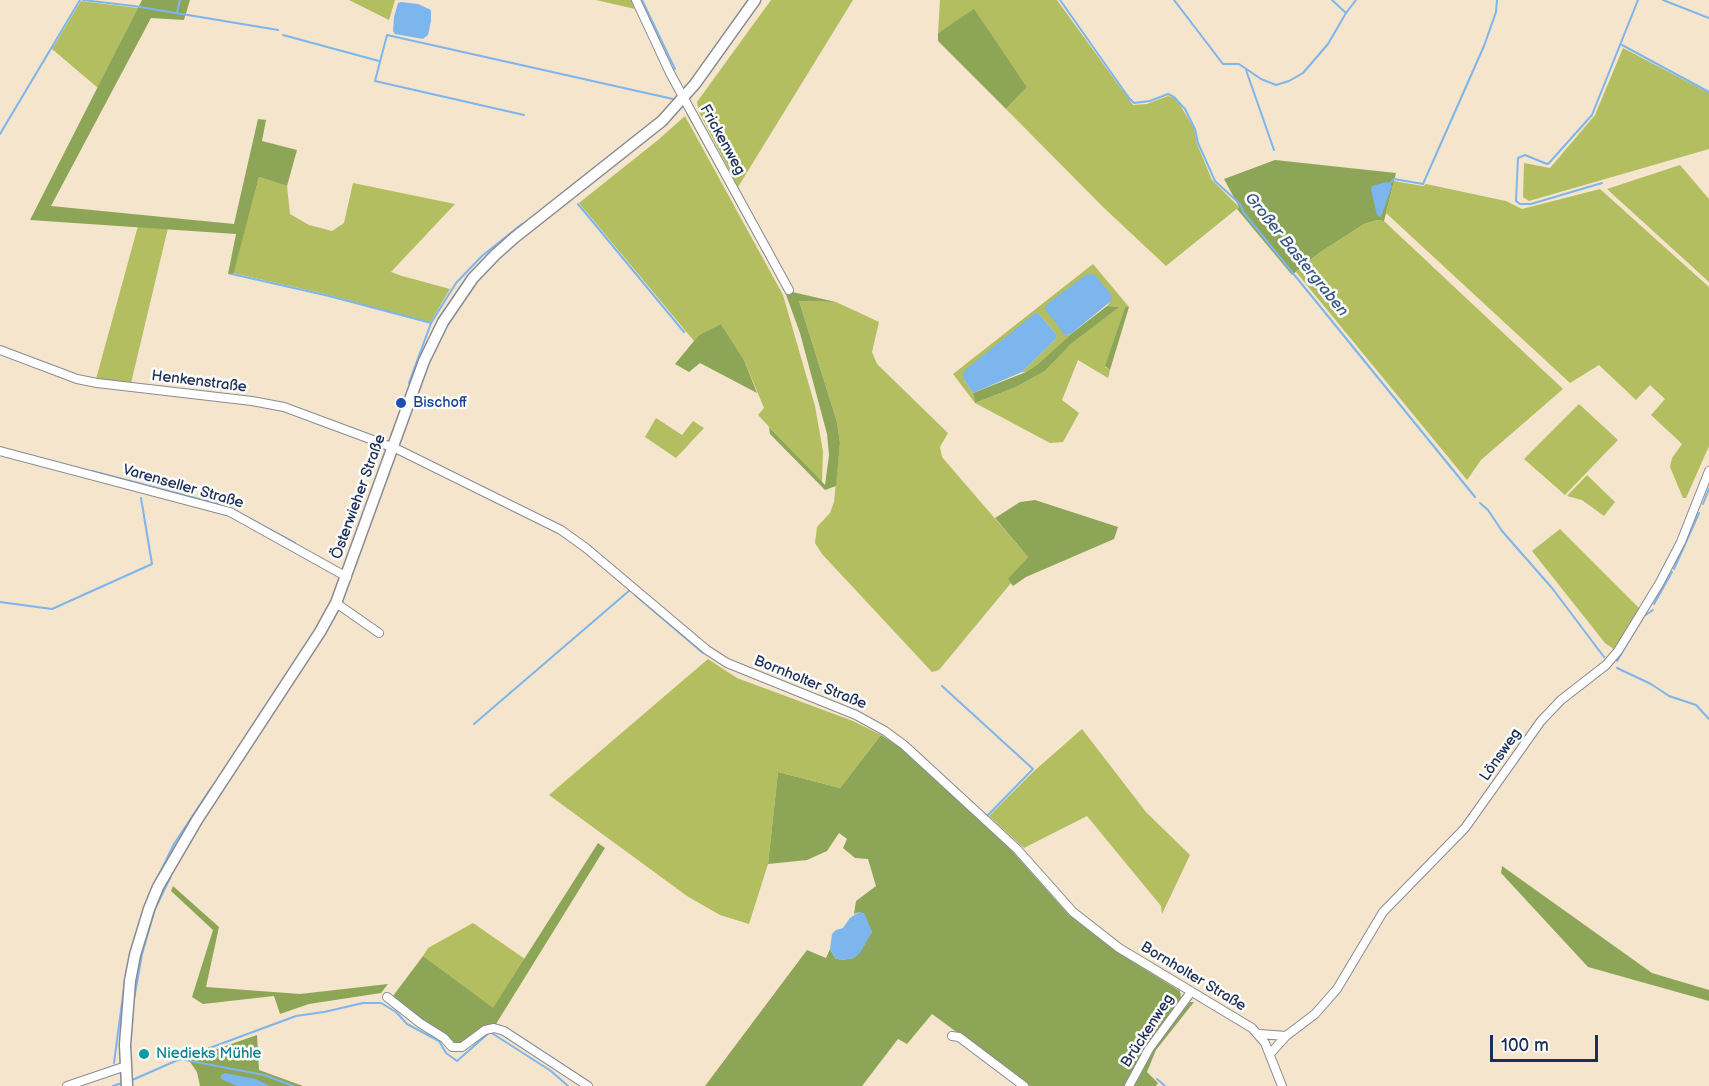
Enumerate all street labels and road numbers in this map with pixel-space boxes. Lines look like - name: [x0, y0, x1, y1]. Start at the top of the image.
- street label: Frickenweg: [695, 102, 749, 178]
- street label: Henkenstraße: [150, 367, 248, 397]
- street label: Österwieher Straße: [328, 432, 390, 562]
- street label: Varenseller Straße: [121, 461, 245, 513]
- street label: Bornholter Straße: [751, 652, 869, 714]
- street label: Lönsweg: [1476, 725, 1526, 785]
- street label: Bornholter Straße: [1137, 938, 1249, 1016]
- street label: Brückenweg: [1118, 991, 1178, 1071]

